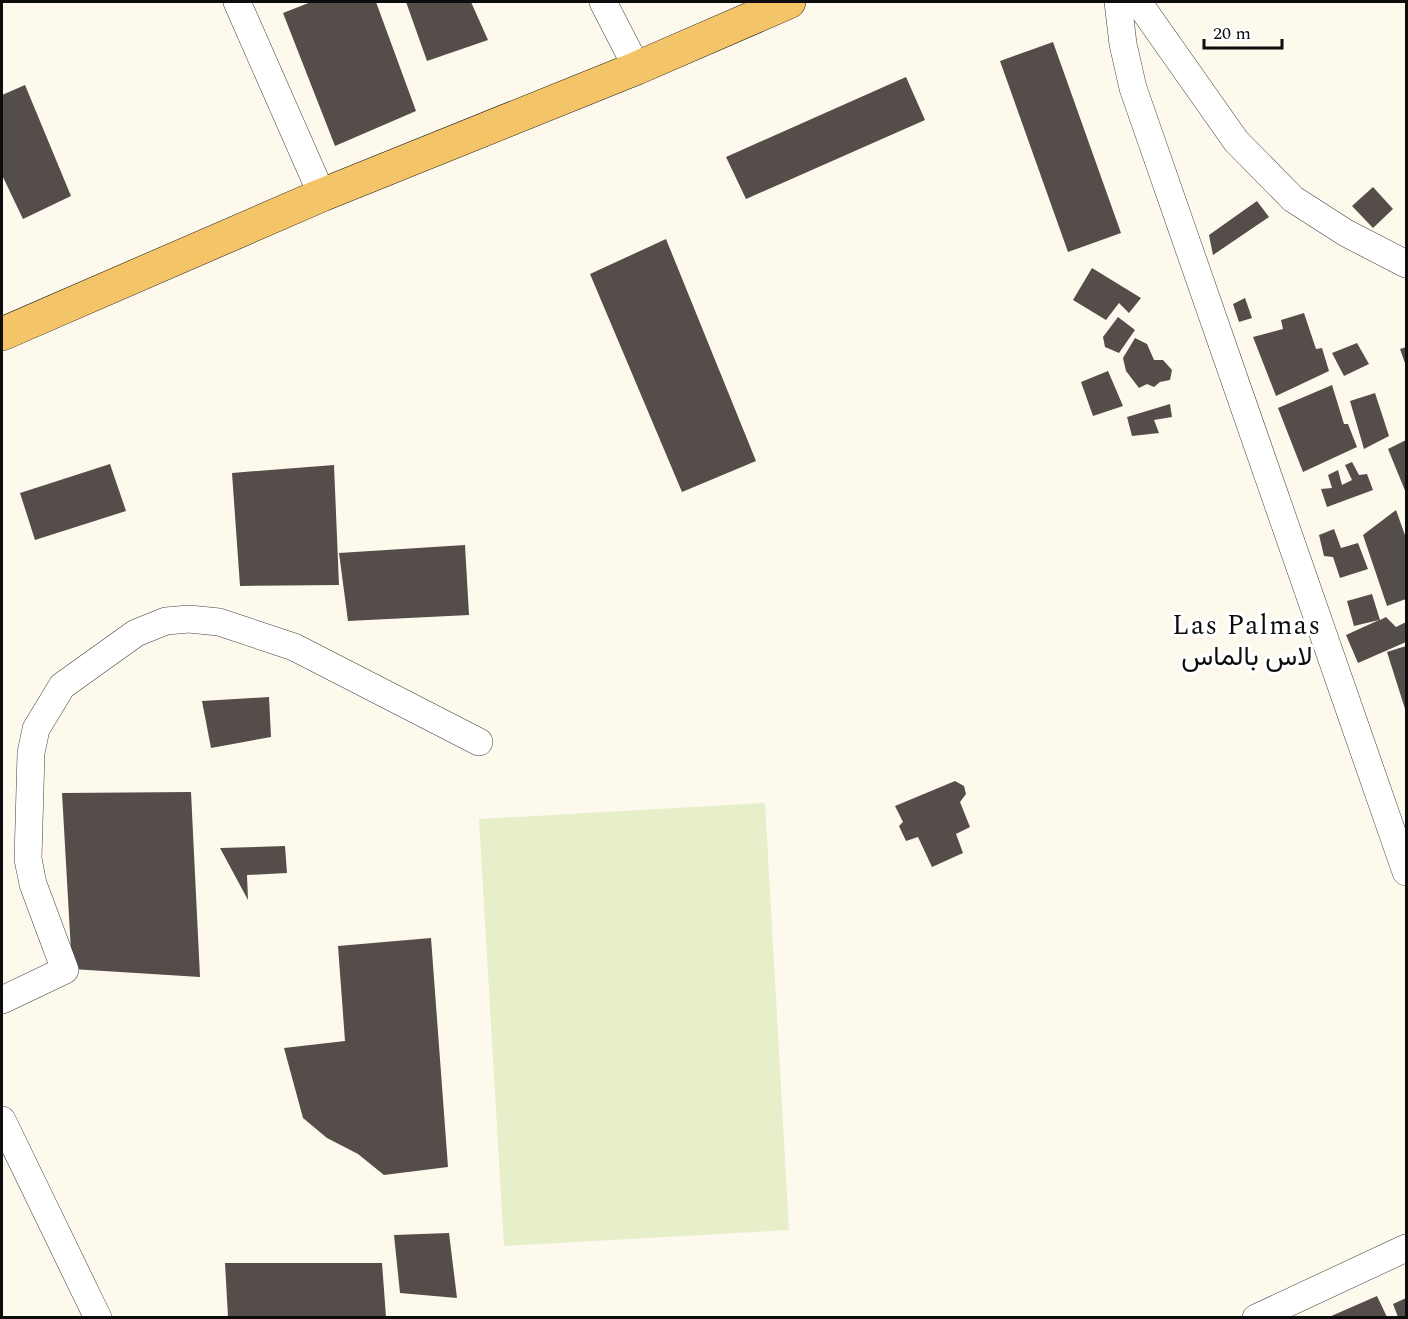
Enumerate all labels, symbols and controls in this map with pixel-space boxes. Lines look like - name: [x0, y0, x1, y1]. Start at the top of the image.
- scale bar: [1204, 12, 1282, 50]
- text: 20 m: [1213, 20, 1251, 47]
- district label: Las Palmas لاس بالماس: [1172, 605, 1322, 678]

